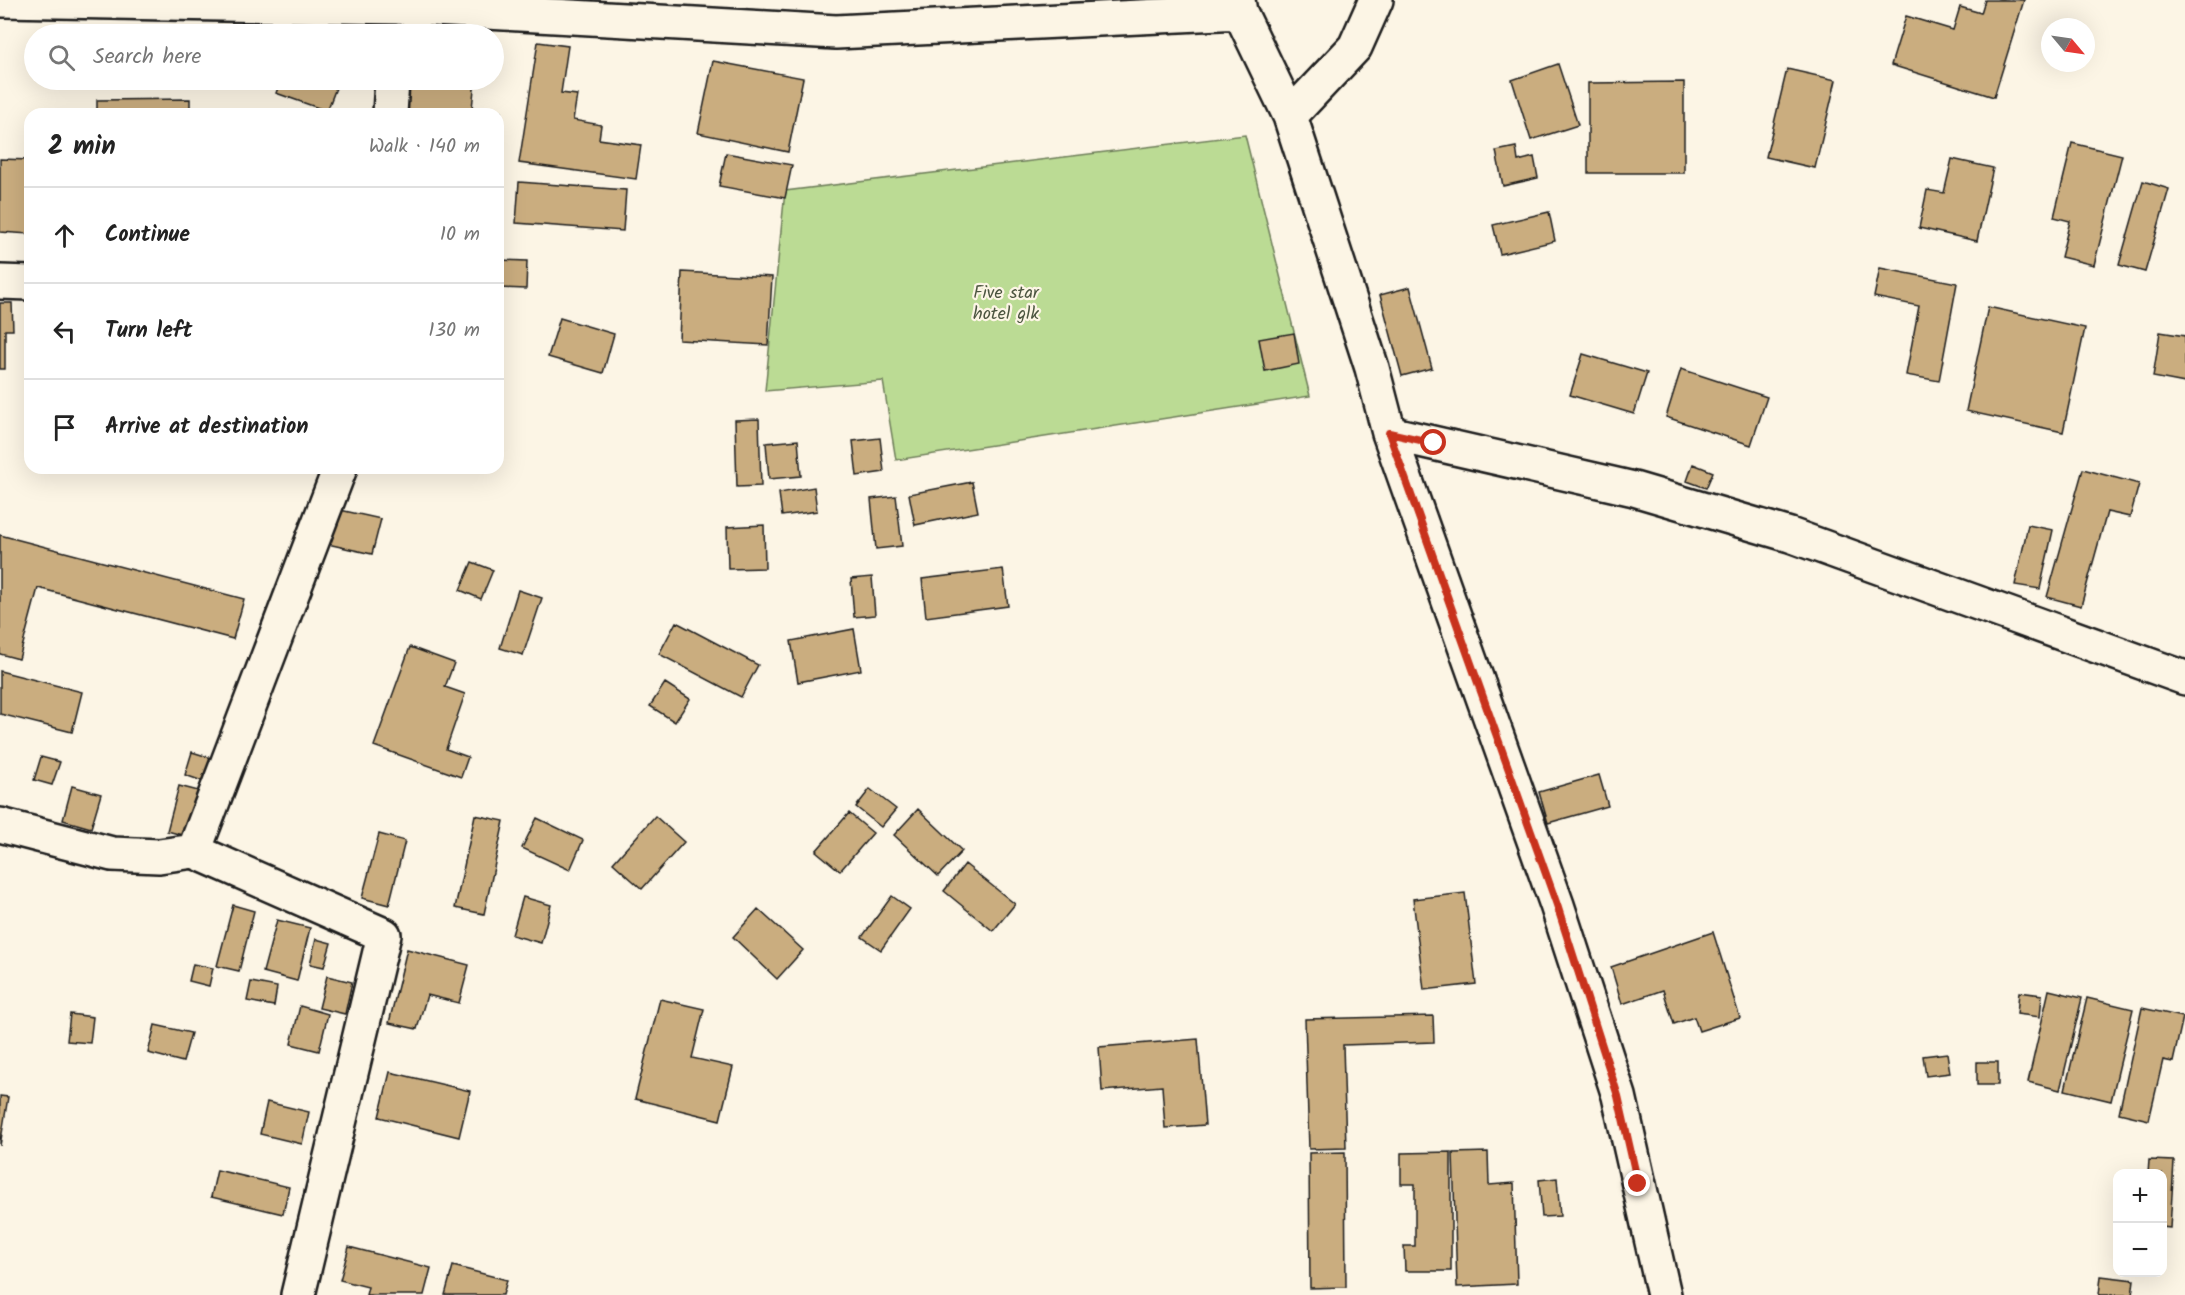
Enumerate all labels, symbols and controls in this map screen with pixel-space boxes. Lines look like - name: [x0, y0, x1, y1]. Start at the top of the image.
- north arrow: [2041, 18, 2095, 72]
- search box: [24, 24, 504, 90]
- text: Search here: [93, 40, 201, 75]
- icon: search: [45, 41, 78, 74]
- text: 2 min: [48, 126, 116, 168]
- text: Walk · 140 m: [369, 131, 480, 163]
- text: Continue: [105, 218, 190, 253]
- icon: ahead: [48, 219, 81, 252]
- text: 10 m: [440, 219, 480, 251]
- park label: Five star hotel glk: [973, 279, 1040, 329]
- text: Turn left: [105, 314, 192, 349]
- icon: left: [48, 315, 81, 348]
- text: 130 m: [428, 315, 480, 347]
- text: Arrive at destination: [105, 410, 308, 445]
- icon: arrive: [48, 411, 81, 444]
- route start: [1420, 429, 1446, 455]
- map controls: [2113, 1169, 2167, 1277]
- button: +: [2113, 1169, 2167, 1223]
- route end: [1624, 1170, 1650, 1196]
- button: −: [2113, 1223, 2167, 1277]

